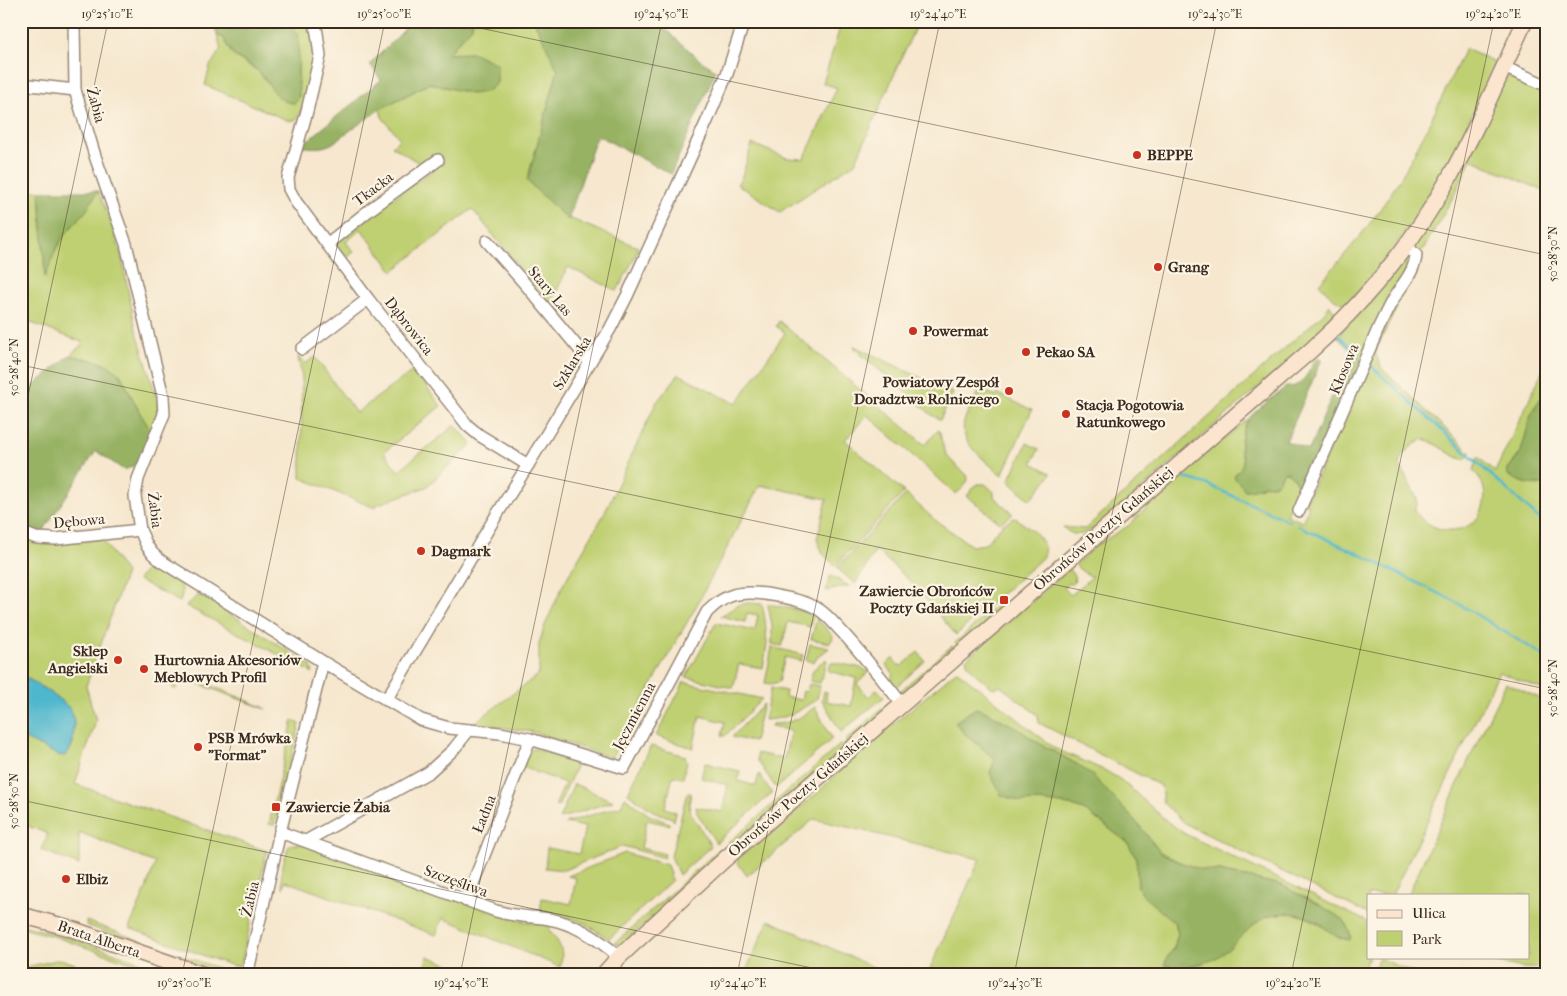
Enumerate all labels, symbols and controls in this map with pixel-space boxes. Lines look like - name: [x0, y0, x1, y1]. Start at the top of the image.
- text: 19°25'10"E: [81, 7, 133, 21]
- text: 19°25'00"E: [357, 7, 411, 21]
- text: 19°24'50"E: [634, 7, 688, 21]
- text: 19°24'40"E: [910, 7, 966, 21]
- text: 19°24'30"E: [1188, 7, 1242, 21]
- text: 19°24'20"E: [1465, 7, 1521, 21]
- street label: Żabia: [83, 85, 110, 126]
- place label: BEPPE: [1147, 146, 1194, 164]
- marker: BEPPE: [1131, 149, 1143, 161]
- street label: Tkacka: [349, 167, 398, 210]
- text: 50°28'30"N: [1546, 226, 1560, 282]
- place label: Grang: [1168, 258, 1210, 276]
- marker: Grang: [1152, 261, 1164, 273]
- street label: Stary Las: [524, 263, 576, 320]
- street label: Dąbrowica: [381, 293, 438, 359]
- place label: Powermat: [923, 322, 989, 340]
- marker: Powermat: [907, 325, 919, 337]
- street label: Szklarska: [549, 332, 596, 393]
- text: 50°28'40"N: [7, 338, 21, 396]
- street label: Kłosowa: [1325, 340, 1363, 397]
- place label: Pekao SA: [1036, 343, 1096, 361]
- marker: Pekao SA: [1020, 346, 1032, 358]
- place label: Powiatowy Zespół Doradztwa Rolniczego: [854, 373, 1000, 408]
- marker: Powiatowy Zespół Doradztwa Rolniczego: [1003, 385, 1015, 397]
- place label: Stacja Pogotowia Ratunkowego: [1076, 396, 1185, 431]
- marker: Stacja Pogotowia Ratunkowego: [1060, 408, 1072, 420]
- street label: Obrońców Poczty Gdańskiej: [1029, 463, 1177, 595]
- street label: Żabia: [144, 491, 166, 530]
- street label: Dębowa: [52, 510, 107, 532]
- place label: Dagmark: [431, 542, 492, 560]
- marker: Dagmark: [415, 545, 427, 557]
- place label: Zawiercie Obrońców Poczty Gdańskiej II: [859, 582, 995, 617]
- marker: Zawiercie Obrońców Poczty Gdańskiej II: [998, 594, 1010, 606]
- place label: Sklep Angielski: [47, 642, 109, 677]
- place label: Hurtownia Akcesoriów Meblowych Profil: [153, 651, 302, 686]
- marker: Sklep Angielski: [112, 654, 124, 666]
- text: 50°28'40"N: [1546, 659, 1560, 717]
- marker: Hurtownia Akcesoriów Meblowych Profil: [138, 663, 150, 675]
- street label: Jęczmienna: [608, 678, 660, 754]
- place label: PSB Mrówka "Format": [208, 729, 292, 764]
- street label: Obrońców Poczty Gdańskiej: [724, 729, 872, 861]
- marker: PSB Mrówka "Format": [192, 741, 204, 753]
- text: 50°28'50"N: [7, 773, 21, 829]
- street label: Ładna: [468, 791, 500, 836]
- place label: Zawiercie Żabia: [286, 798, 391, 816]
- marker: Zawiercie Żabia: [270, 801, 282, 813]
- street label: Szczęśliwa: [422, 861, 491, 901]
- place label: Elbiz: [76, 870, 108, 888]
- marker: Elbiz: [60, 873, 72, 885]
- street label: Żabia: [237, 878, 263, 919]
- legend: [1367, 894, 1530, 958]
- text: Ulica: [1412, 904, 1447, 922]
- street label: Brata Alberta: [55, 916, 144, 962]
- text: Park: [1412, 930, 1442, 948]
- text: 19°25'00"E: [157, 976, 211, 990]
- text: 19°24'50"E: [434, 976, 488, 990]
- text: 19°24'40"E: [710, 976, 766, 990]
- text: 19°24'30"E: [988, 976, 1042, 990]
- text: 19°24'20"E: [1265, 976, 1321, 990]

